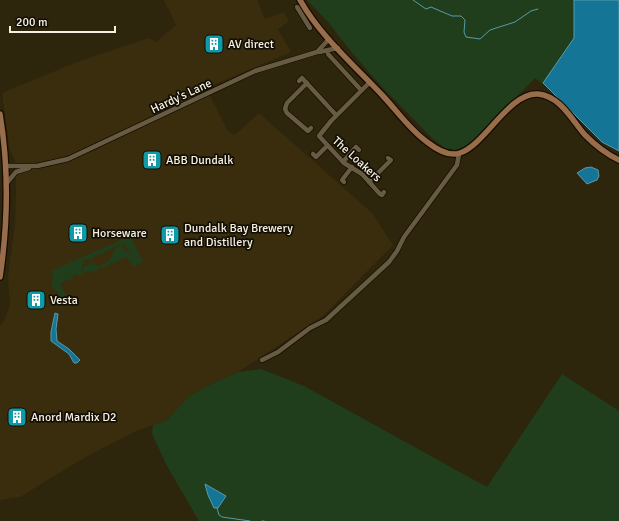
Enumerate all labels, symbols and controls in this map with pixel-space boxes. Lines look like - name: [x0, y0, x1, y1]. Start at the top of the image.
- scale bar: [10, 8, 115, 34]
- text: 200 m: [16, 15, 48, 30]
- building icon: AV direct: [203, 33, 225, 55]
- place label: AV direct: [228, 37, 274, 52]
- street label: Hardy's Lane: [148, 76, 214, 117]
- street label: The Loakers: [329, 133, 384, 185]
- building icon: ABB Dundalk: [141, 149, 163, 171]
- place label: ABB Dundalk: [166, 153, 233, 168]
- place label: Dundalk Bay Brewery and Distillery: [184, 221, 293, 250]
- building icon: Horseware: [67, 222, 89, 244]
- building icon: Dundalk Bay Brewery and Distillery: [159, 224, 181, 246]
- place label: Horseware: [92, 226, 147, 241]
- building icon: Vesta: [25, 289, 47, 311]
- place label: Vesta: [50, 293, 78, 308]
- building icon: Anord Mardix D2: [6, 406, 28, 428]
- place label: Anord Mardix D2: [31, 410, 116, 425]

